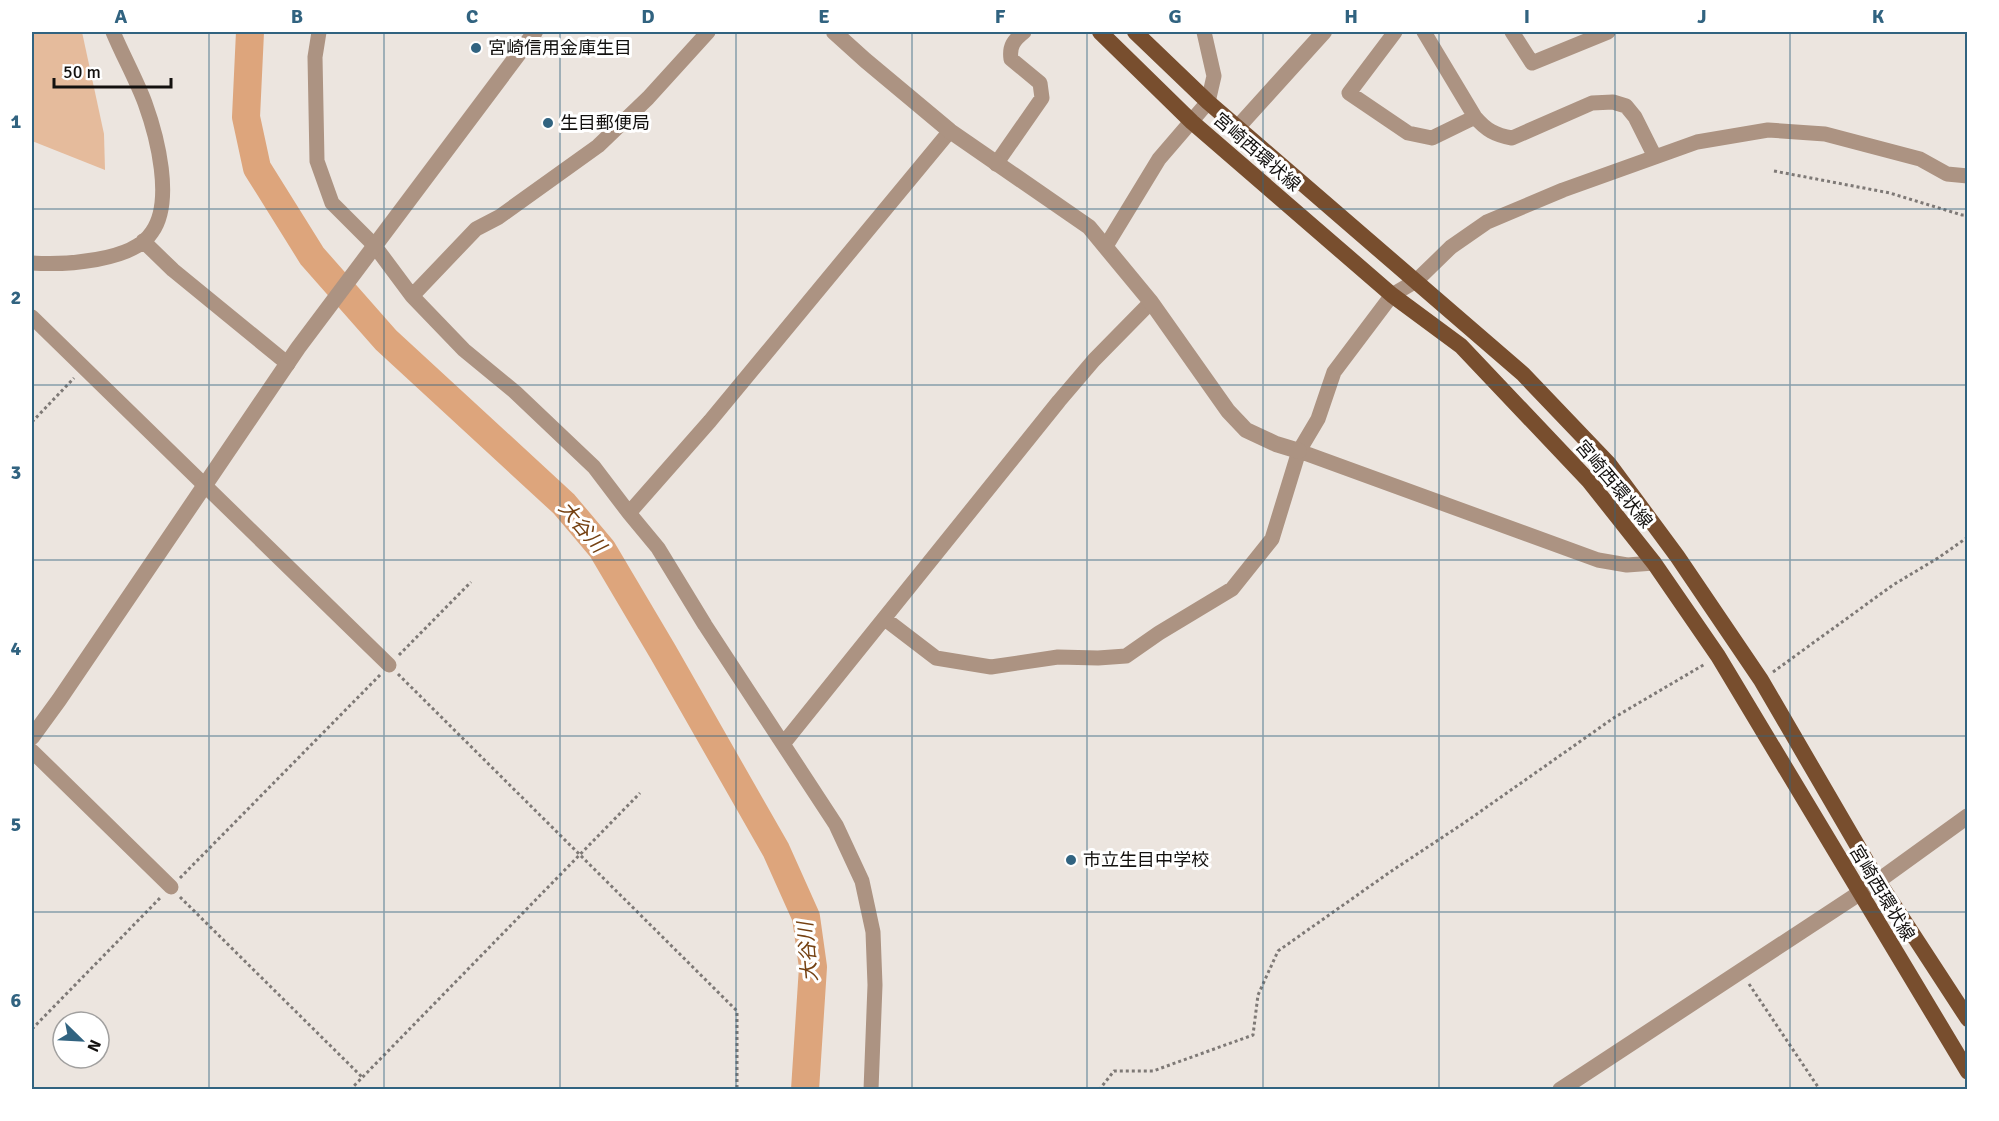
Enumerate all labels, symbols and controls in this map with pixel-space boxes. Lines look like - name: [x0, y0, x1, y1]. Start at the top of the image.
- text: A: [115, 4, 128, 29]
- text: B: [291, 4, 303, 29]
- text: C: [466, 4, 478, 29]
- text: D: [641, 4, 655, 29]
- text: E: [818, 4, 830, 29]
- text: F: [995, 4, 1006, 29]
- text: G: [1168, 4, 1182, 29]
- text: H: [1344, 4, 1358, 29]
- text: I: [1524, 4, 1530, 29]
- text: J: [1697, 4, 1707, 29]
- text: K: [1872, 4, 1885, 29]
- place label: 宮崎信用金庫生目: [488, 37, 632, 59]
- marker: 宮崎信用金庫生目: [469, 41, 483, 55]
- scale bar: [54, 51, 171, 89]
- text: 50 m: [63, 61, 101, 83]
- street label: 宮崎西環状線: [1209, 108, 1305, 196]
- text: 1: [11, 109, 22, 134]
- place label: 生目郵便局: [560, 112, 650, 134]
- marker: 生目郵便局: [541, 116, 555, 130]
- text: 2: [11, 285, 21, 310]
- street label: 宮崎西環状線: [1571, 436, 1657, 532]
- text: 3: [11, 460, 21, 485]
- water label: 大谷川: [553, 496, 612, 560]
- text: 4: [11, 636, 22, 661]
- text: 5: [11, 812, 21, 837]
- street label: 宮崎西環状線: [1845, 841, 1919, 945]
- place label: 市立生目中学校: [1083, 849, 1209, 871]
- marker: 市立生目中学校: [1064, 853, 1078, 867]
- water label: 大谷川: [793, 919, 823, 983]
- text: 6: [11, 988, 22, 1013]
- north arrow: [51, 1010, 111, 1070]
- text: N: [82, 1037, 105, 1055]

